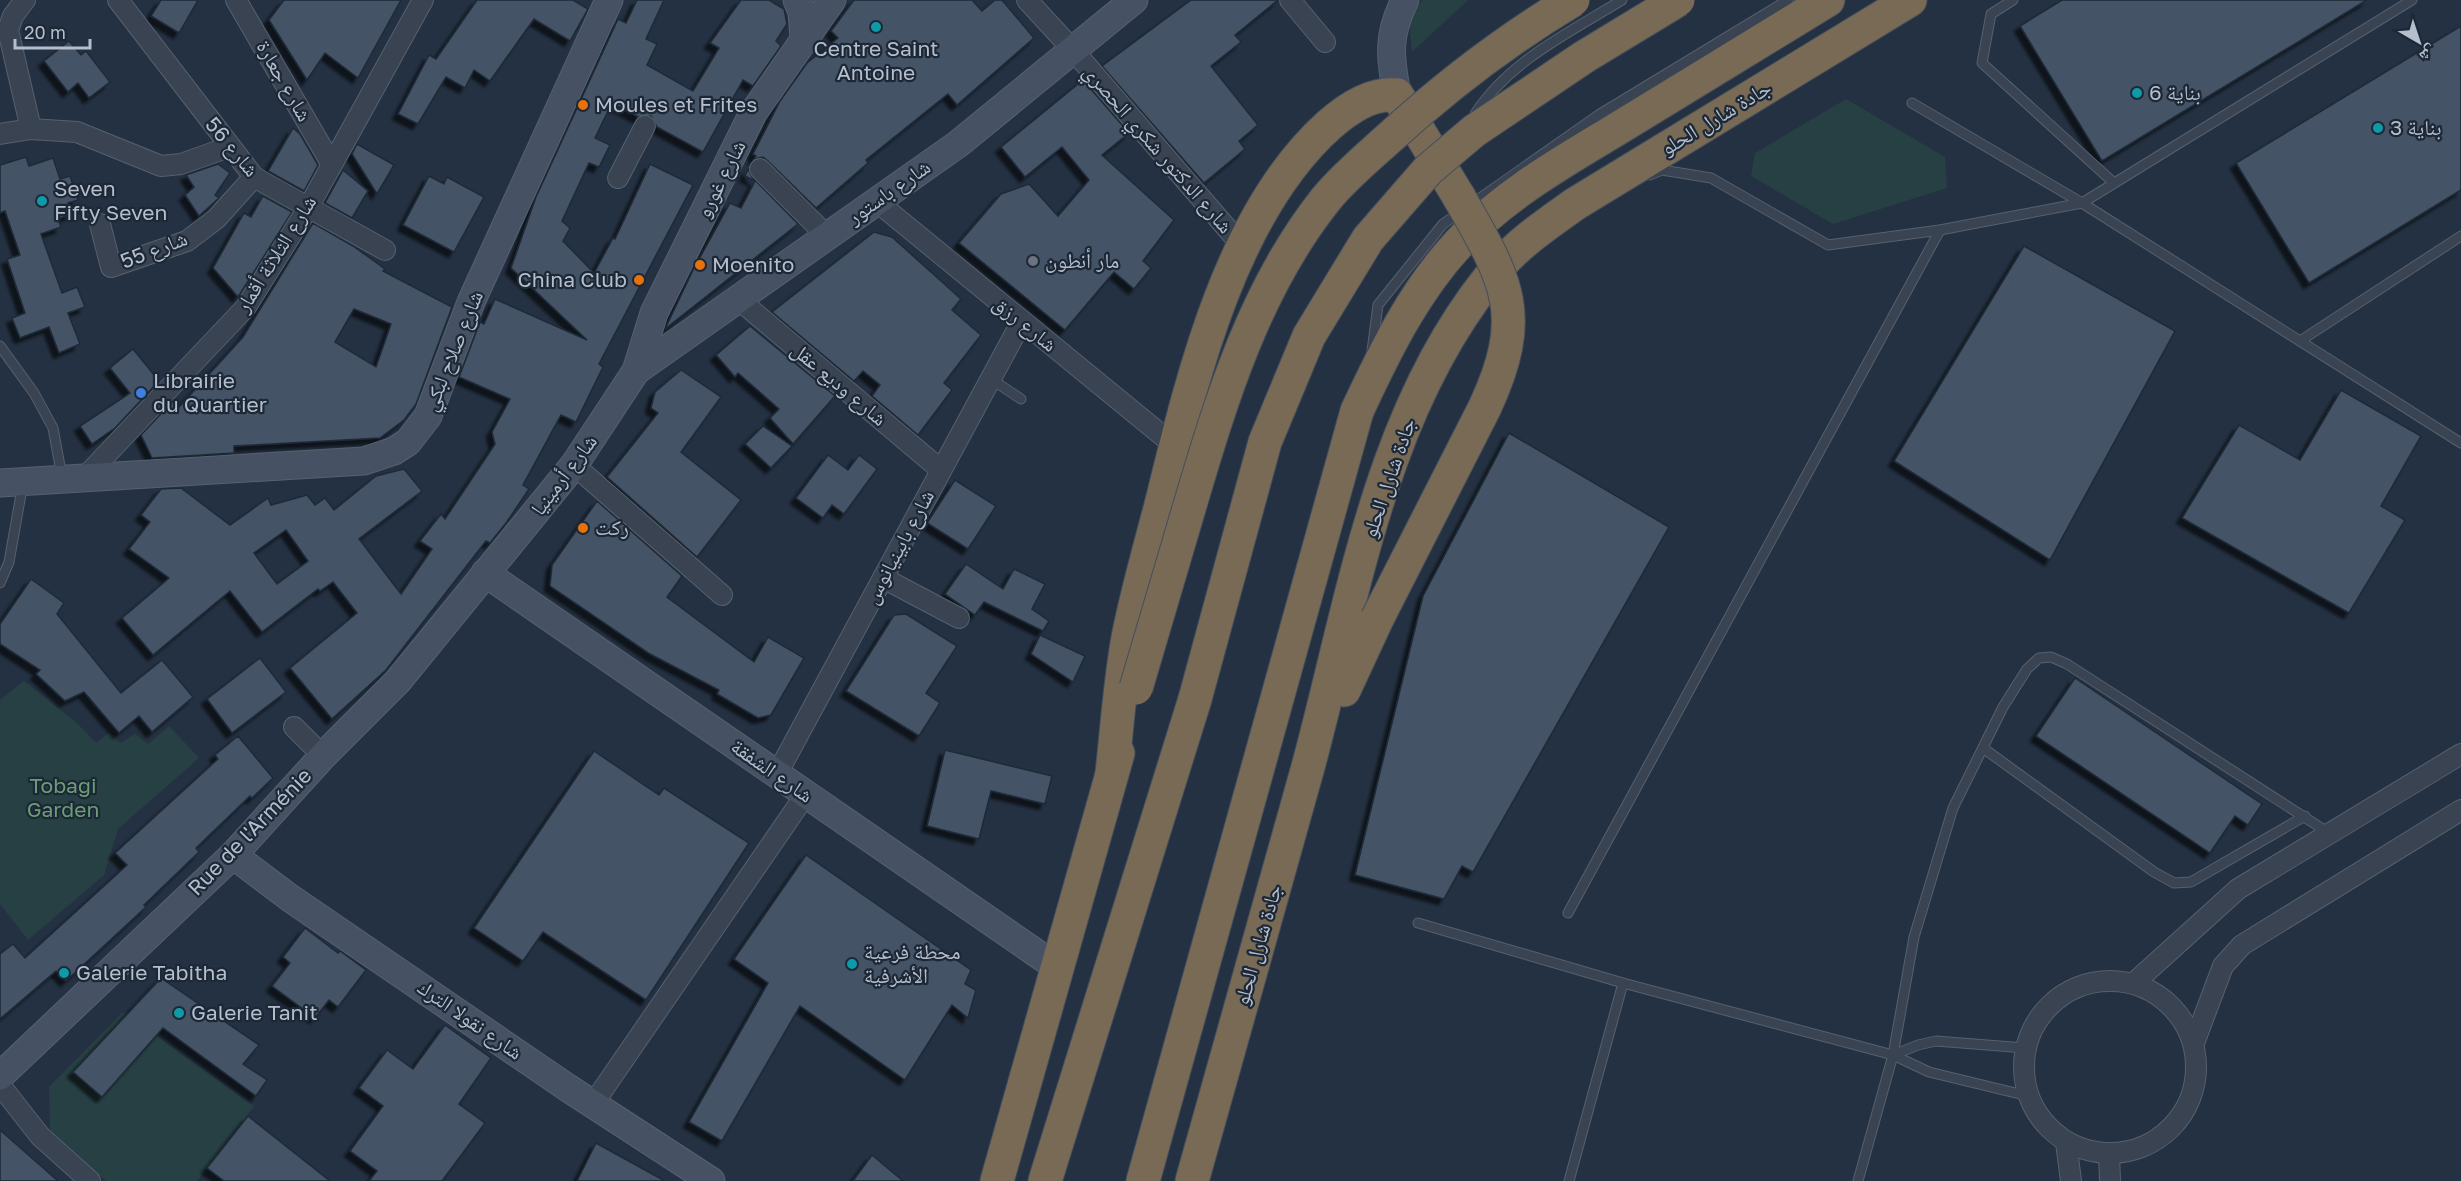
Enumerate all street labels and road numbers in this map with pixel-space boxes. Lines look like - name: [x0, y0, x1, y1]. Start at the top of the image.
- street label: شارع جعارة: [250, 35, 318, 126]
- street label: شارع الدكتور شكري الحصري: [1075, 59, 1239, 241]
- street label: جادة شارل الحلو: [1655, 74, 1776, 160]
- street label: شارع 56: [200, 111, 265, 182]
- street label: شارع غورو: [690, 135, 752, 222]
- street label: شارع باستور: [841, 153, 936, 231]
- street label: شارع الثلاثة أقمار: [228, 190, 322, 318]
- street label: شارع 55: [117, 224, 191, 275]
- street label: شارع صلاح لبكي: [416, 287, 492, 416]
- street label: شارع رزق: [988, 290, 1063, 358]
- street label: شارع وديع عقل: [786, 336, 893, 432]
- street label: جادة شارل الحلو: [1355, 415, 1421, 541]
- street label: شارع أرمينيا: [524, 429, 603, 521]
- street label: شارع بابينيانوس: [857, 485, 940, 609]
- street label: شارع الشفقة: [726, 732, 819, 809]
- street label: Rue de l'Arménie: [182, 762, 317, 900]
- street label: جادة شارل الحلو: [1227, 881, 1287, 1008]
- street label: شارع نقولا الترك: [412, 973, 528, 1066]

